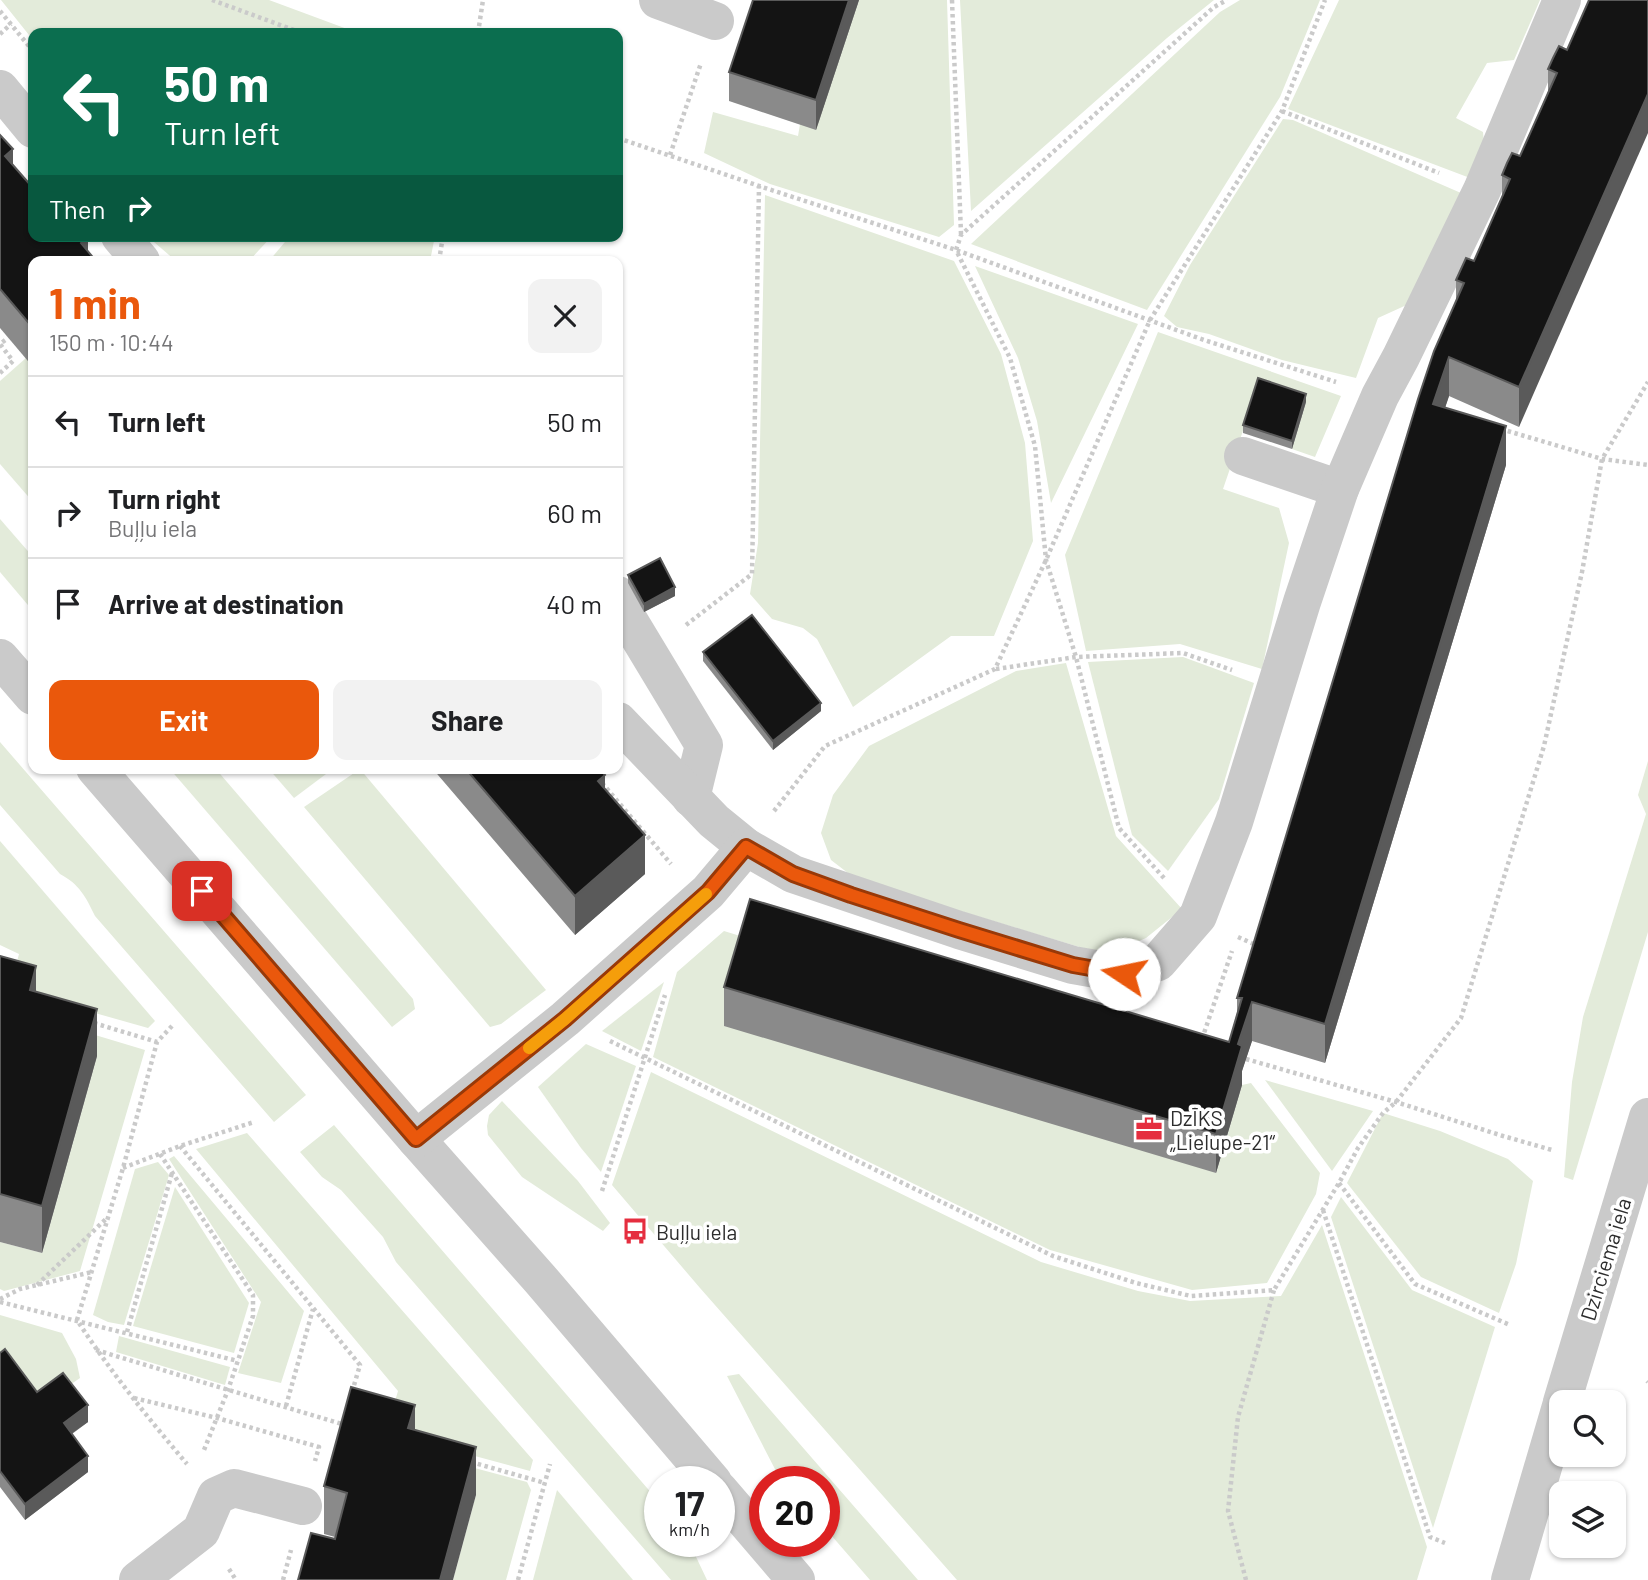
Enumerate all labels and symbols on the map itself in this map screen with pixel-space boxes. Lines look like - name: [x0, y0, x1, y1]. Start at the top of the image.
- pin: [172, 861, 232, 921]
- position arrow: [1087, 937, 1161, 1011]
- place label: DzĪKS „Lielupe-21“: [1170, 1105, 1276, 1154]
- office icon: DzĪKS „Lielupe-21“: [1134, 1114, 1164, 1144]
- street label: Dzirciema iela: [1574, 1195, 1636, 1323]
- bus stop icon: Buļļu iela: [620, 1216, 650, 1246]
- place label: Buļļu iela: [656, 1219, 737, 1244]
- speed limit sign: 20: [749, 1466, 840, 1557]

